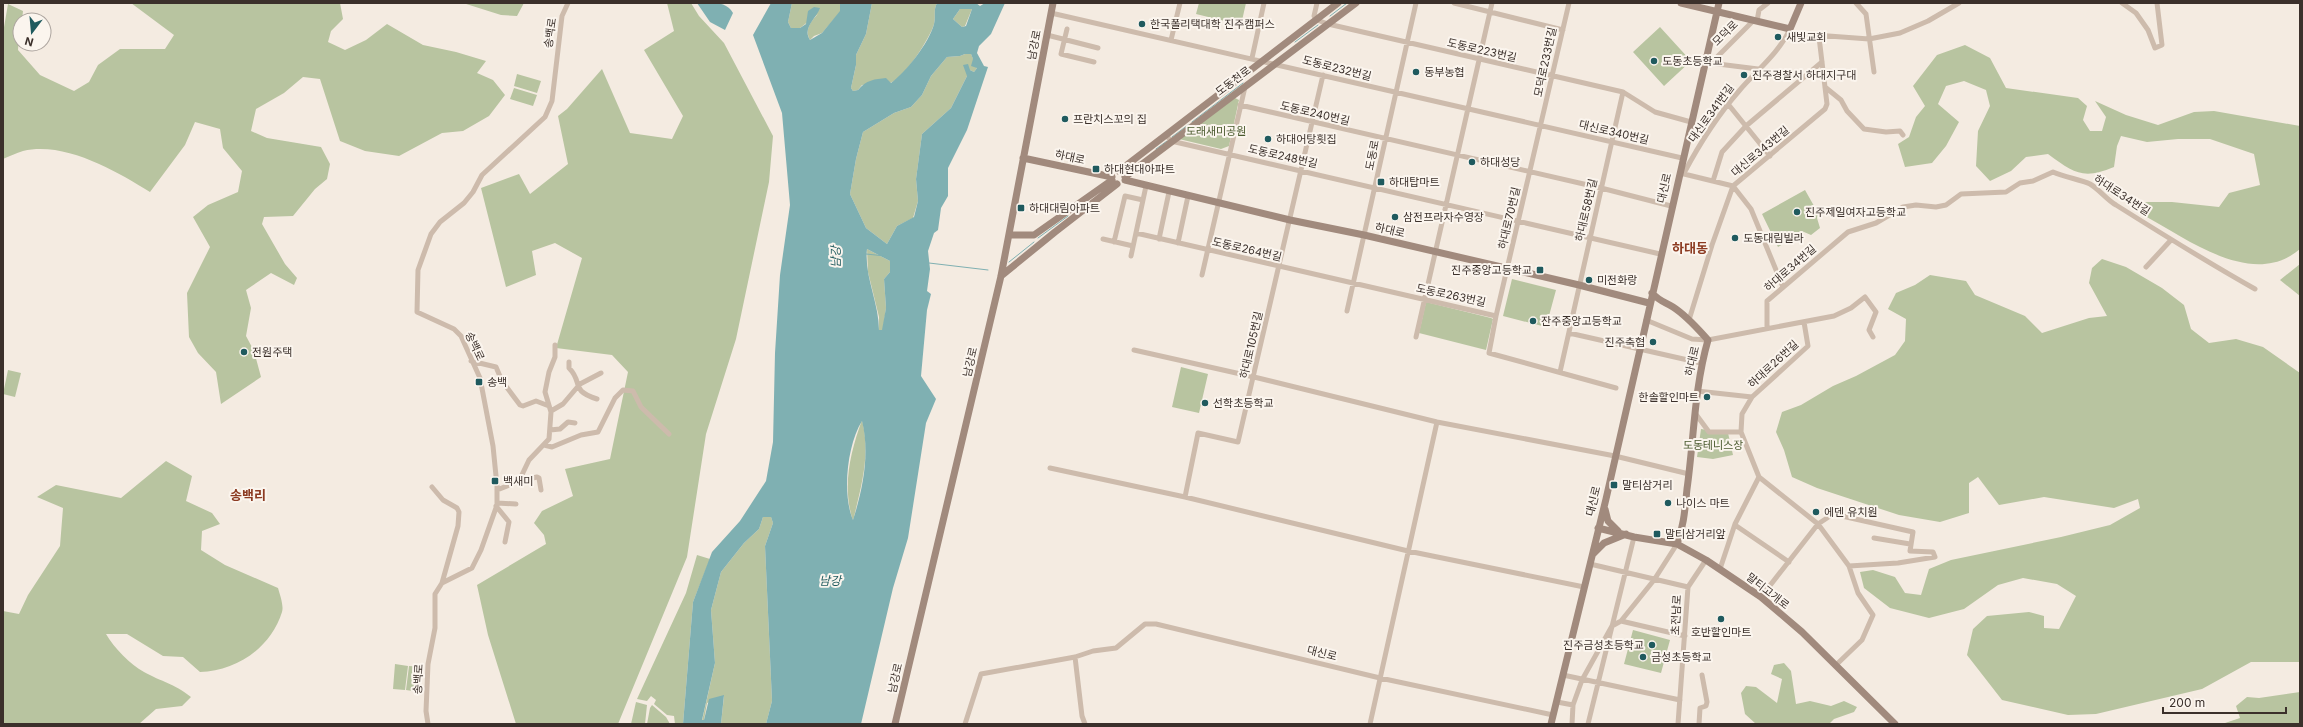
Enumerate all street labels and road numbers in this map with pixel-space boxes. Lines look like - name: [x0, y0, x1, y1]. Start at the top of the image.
- street label: 송백로: [541, 17, 559, 49]
- street label: 모덕로: [1709, 17, 1741, 49]
- street label: 모덕로233번길: [1531, 26, 1559, 98]
- street label: 남강로: [1024, 29, 1044, 61]
- street label: 도동로223번길: [1446, 35, 1518, 65]
- street label: 도동로232번길: [1301, 53, 1373, 83]
- street label: 도동천로: [1213, 63, 1253, 99]
- street label: 대신로341번길: [1685, 81, 1737, 145]
- street label: 도동로240번길: [1279, 98, 1351, 128]
- street label: 대신로340번길: [1578, 117, 1650, 147]
- street label: 대신로343번길: [1728, 123, 1792, 179]
- street label: 도동로: [1362, 139, 1382, 171]
- street label: 도동로248번길: [1247, 141, 1319, 171]
- street label: 하대로: [1054, 147, 1086, 167]
- street label: 대신로: [1654, 172, 1674, 204]
- street label: 하대로34번길: [2091, 172, 2153, 218]
- street label: 하대로58번길: [1572, 177, 1600, 243]
- street label: 하대로70번길: [1495, 185, 1523, 251]
- street label: 하대로: [1374, 220, 1406, 240]
- street label: 도동로264번길: [1211, 234, 1283, 264]
- street label: 하대로34번길: [1761, 242, 1819, 294]
- street label: 도동로263번길: [1415, 281, 1487, 309]
- street label: 하대로105번길: [1236, 310, 1266, 380]
- street label: 송백로: [462, 329, 488, 363]
- street label: 하대로26번길: [1745, 337, 1801, 391]
- street label: 하대로: [1682, 345, 1702, 377]
- street label: 남강로: [960, 346, 980, 378]
- street label: 대신로: [1583, 485, 1603, 517]
- street label: 말티고개로: [1744, 570, 1792, 612]
- street label: 초전남로: [1668, 594, 1684, 636]
- street label: 대신로: [1306, 643, 1338, 663]
- street label: 남강로: [885, 662, 905, 694]
- street label: 송백로: [410, 663, 426, 695]

